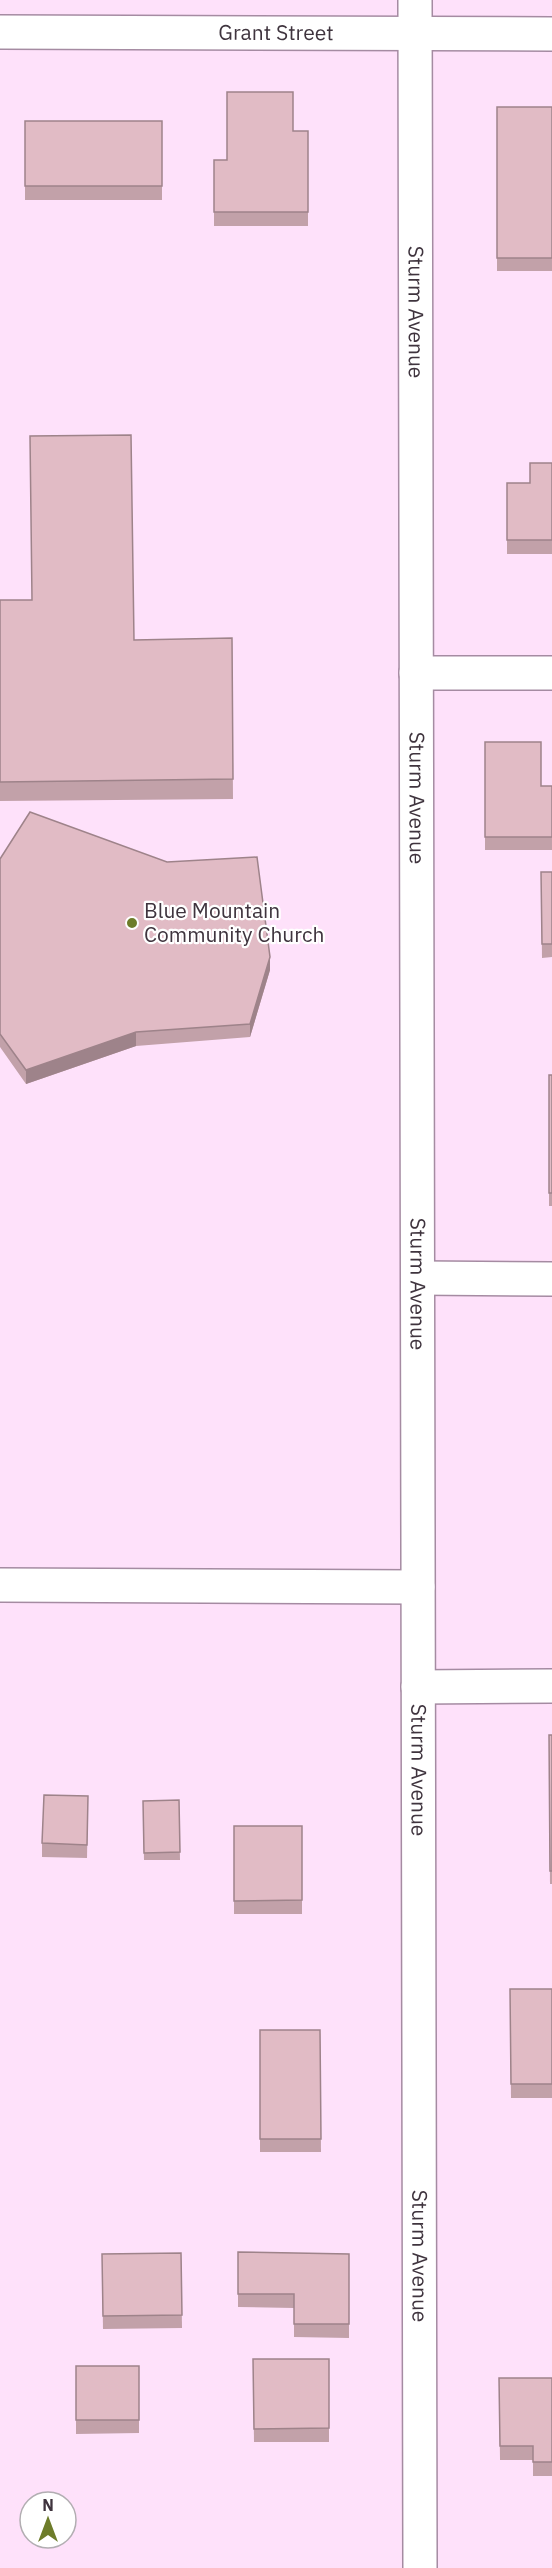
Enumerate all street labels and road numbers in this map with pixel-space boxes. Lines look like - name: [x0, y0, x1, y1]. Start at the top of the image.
- street label: Grant Street: [218, 18, 334, 46]
- street label: Sturm Avenue: [402, 246, 431, 378]
- street label: Sturm Avenue: [403, 732, 432, 864]
- street label: Sturm Avenue: [404, 1218, 433, 1350]
- street label: Sturm Avenue: [405, 1704, 434, 1836]
- street label: Sturm Avenue: [406, 2190, 435, 2322]

